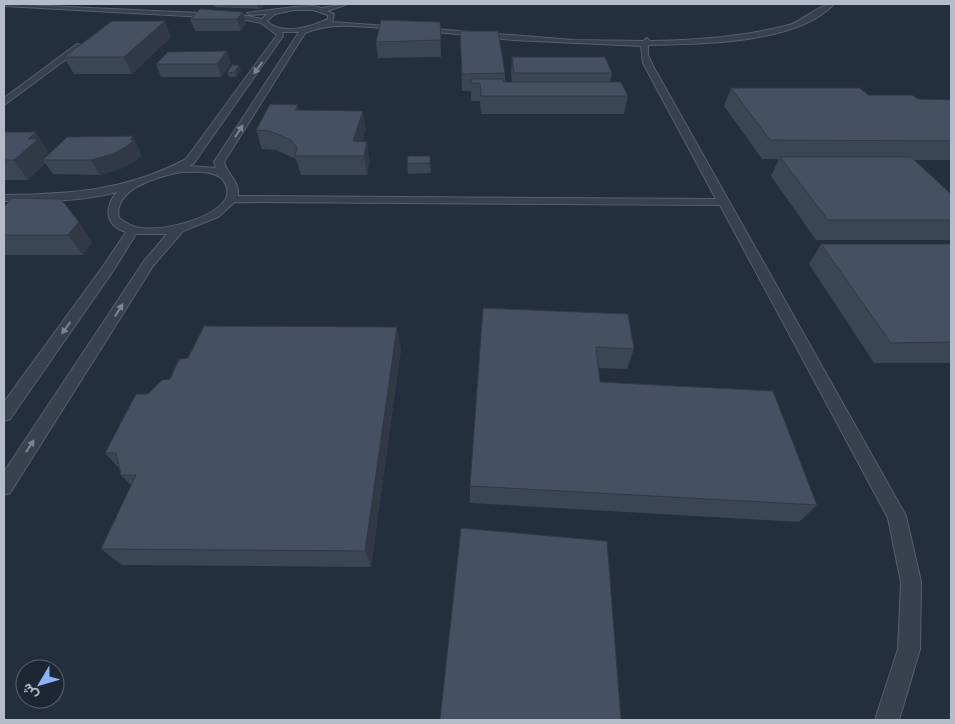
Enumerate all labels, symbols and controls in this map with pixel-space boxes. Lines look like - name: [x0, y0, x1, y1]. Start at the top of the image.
- one-way arrow: [252, 61, 263, 74]
- one-way arrow: [234, 124, 243, 138]
- one-way arrow: [114, 304, 124, 317]
- one-way arrow: [60, 321, 71, 334]
- one-way arrow: [25, 440, 35, 453]
- north arrow: [15, 659, 65, 709]
- text: ش: [17, 680, 42, 704]

